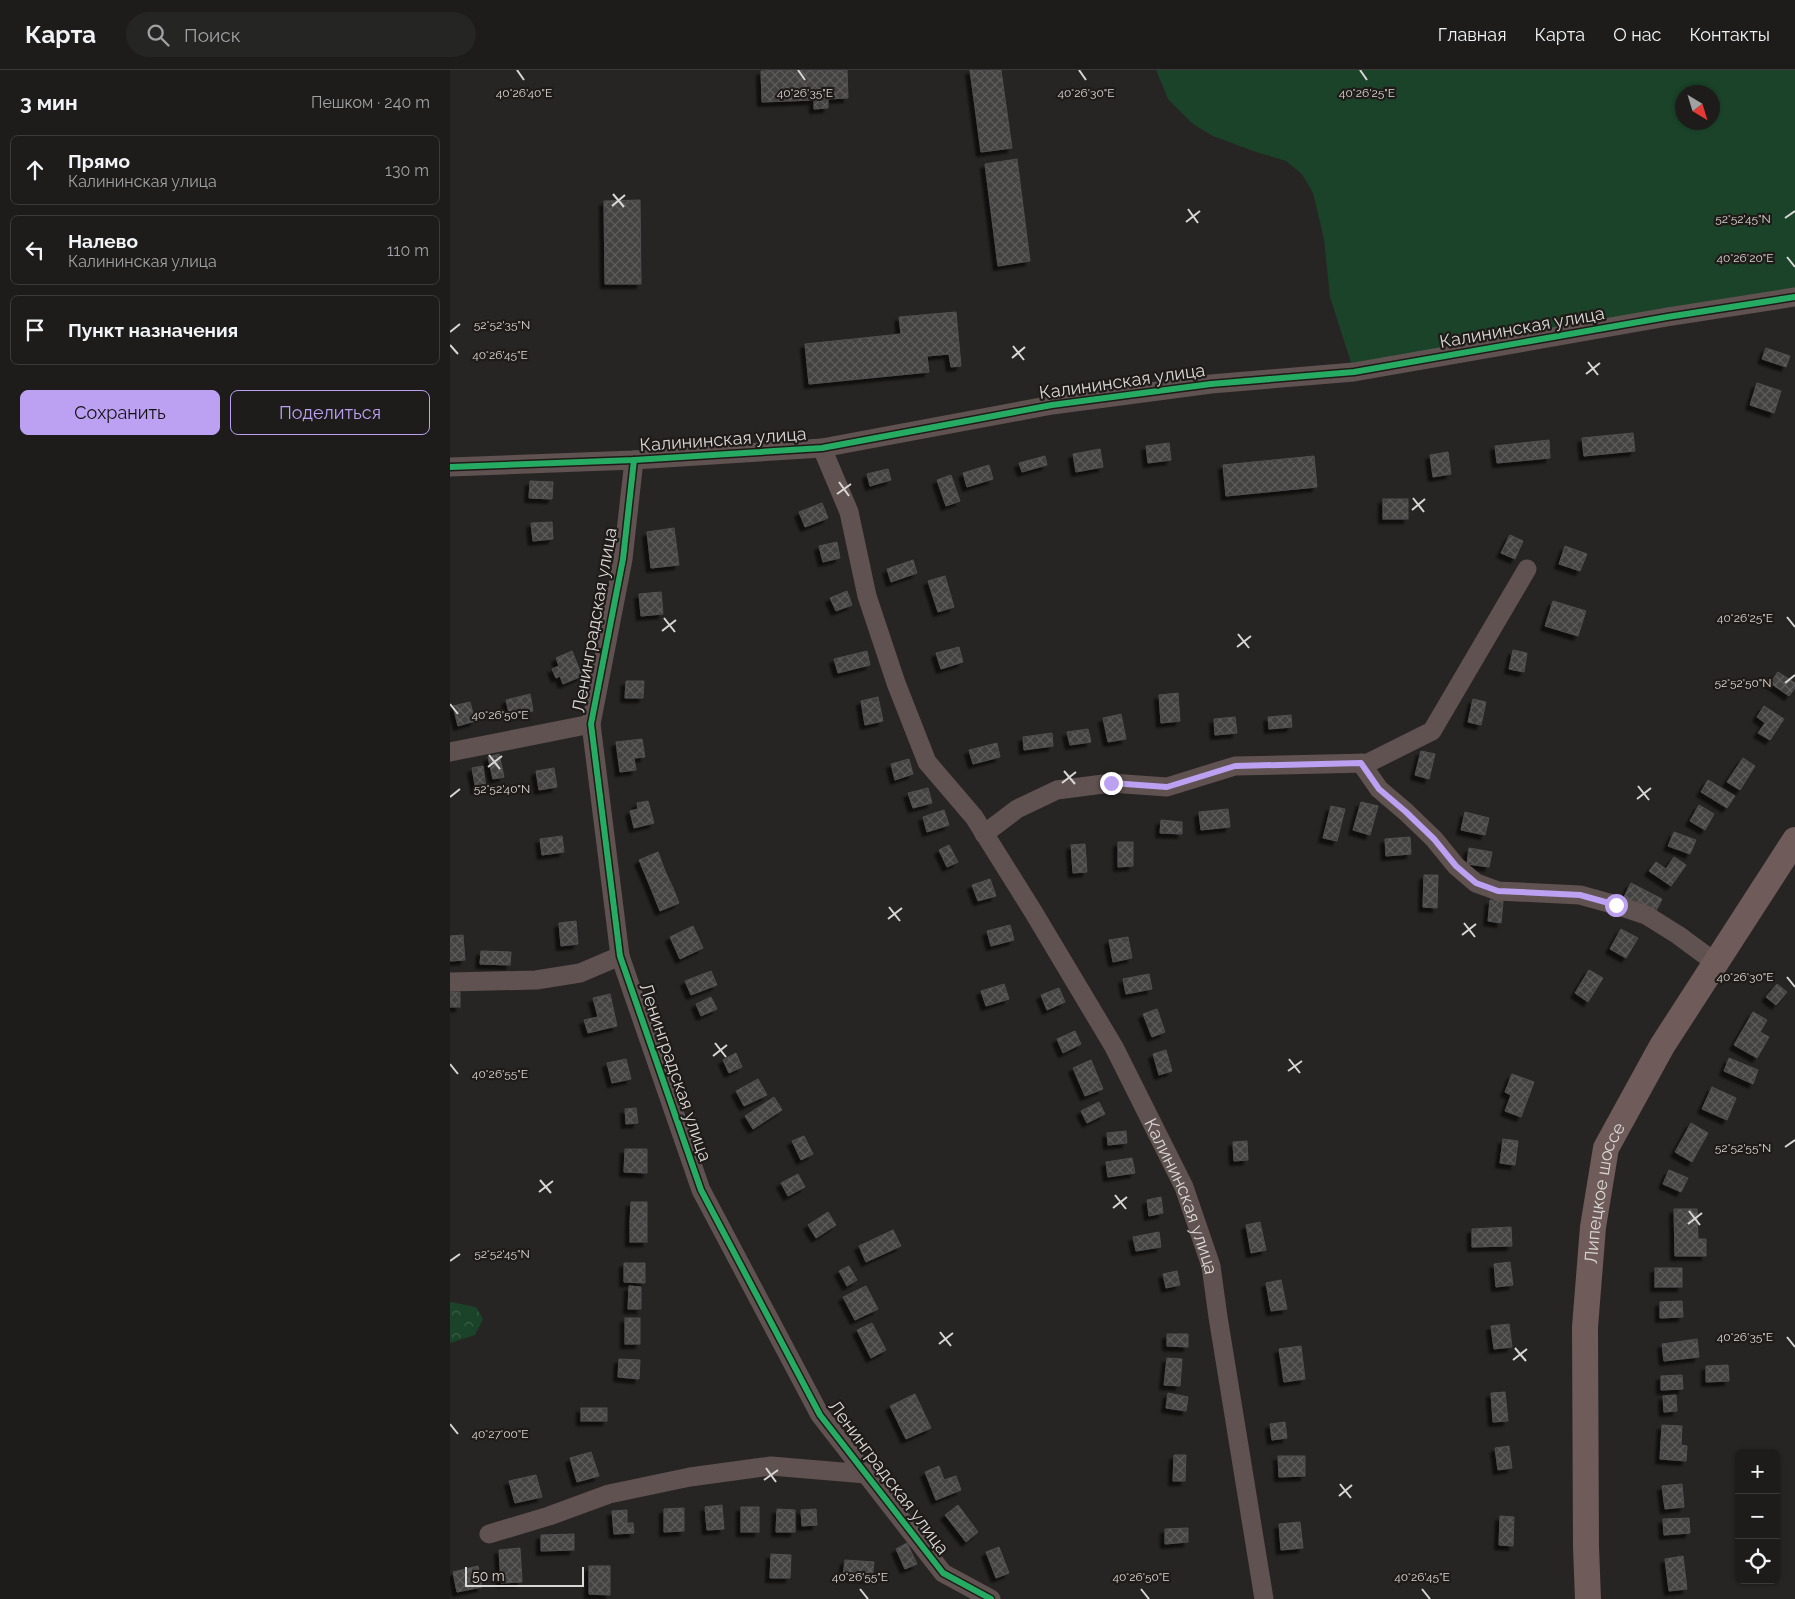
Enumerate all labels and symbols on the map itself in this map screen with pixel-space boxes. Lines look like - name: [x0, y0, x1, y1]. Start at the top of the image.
- north arrow: [1675, 85, 1720, 130]
- text: 40°26'40"E: [496, 86, 552, 100]
- text: 40°26'35"E: [777, 86, 833, 100]
- text: 40°26'30"E: [1057, 86, 1115, 100]
- text: 40°26'25"E: [1339, 86, 1395, 100]
- text: 52°52'45"N: [1715, 212, 1771, 226]
- text: 40°26'20"E: [1716, 251, 1774, 265]
- street label: Калининская улица: [1438, 302, 1606, 352]
- text: 52°52'35"N: [474, 318, 530, 332]
- text: 40°26'45"E: [472, 348, 528, 362]
- street label: Калининская улица: [1038, 359, 1206, 403]
- street label: Калининская улица: [639, 423, 807, 455]
- street label: Ленинградская улица: [567, 526, 621, 714]
- text: 40°26'25"E: [1717, 611, 1773, 625]
- text: 52°52'50"N: [1714, 676, 1772, 690]
- text: 40°26'50"E: [471, 708, 529, 722]
- route end: [1100, 772, 1123, 795]
- text: 52°52'40"N: [474, 782, 530, 796]
- route start: [1605, 894, 1628, 917]
- text: 40°26'30"E: [1716, 970, 1774, 984]
- street label: Ленинградская улица: [636, 980, 716, 1164]
- text: 40°26'55"E: [472, 1067, 528, 1081]
- street label: Калининская улица: [1141, 1115, 1223, 1275]
- street label: Липецкое шоссе: [1580, 1118, 1629, 1265]
- text: 52°52'55"N: [1715, 1141, 1771, 1155]
- text: 52°52'45"N: [474, 1247, 530, 1261]
- text: 40°26'35"E: [1717, 1330, 1773, 1344]
- street label: Ленинградская улица: [824, 1396, 954, 1558]
- text: 40°27'00"E: [471, 1427, 529, 1441]
- scale bar: [465, 1564, 584, 1587]
- text: 40°26'55"E: [832, 1570, 888, 1584]
- text: 40°26'50"E: [1112, 1570, 1170, 1584]
- text: 40°26'45"E: [1394, 1570, 1450, 1584]

